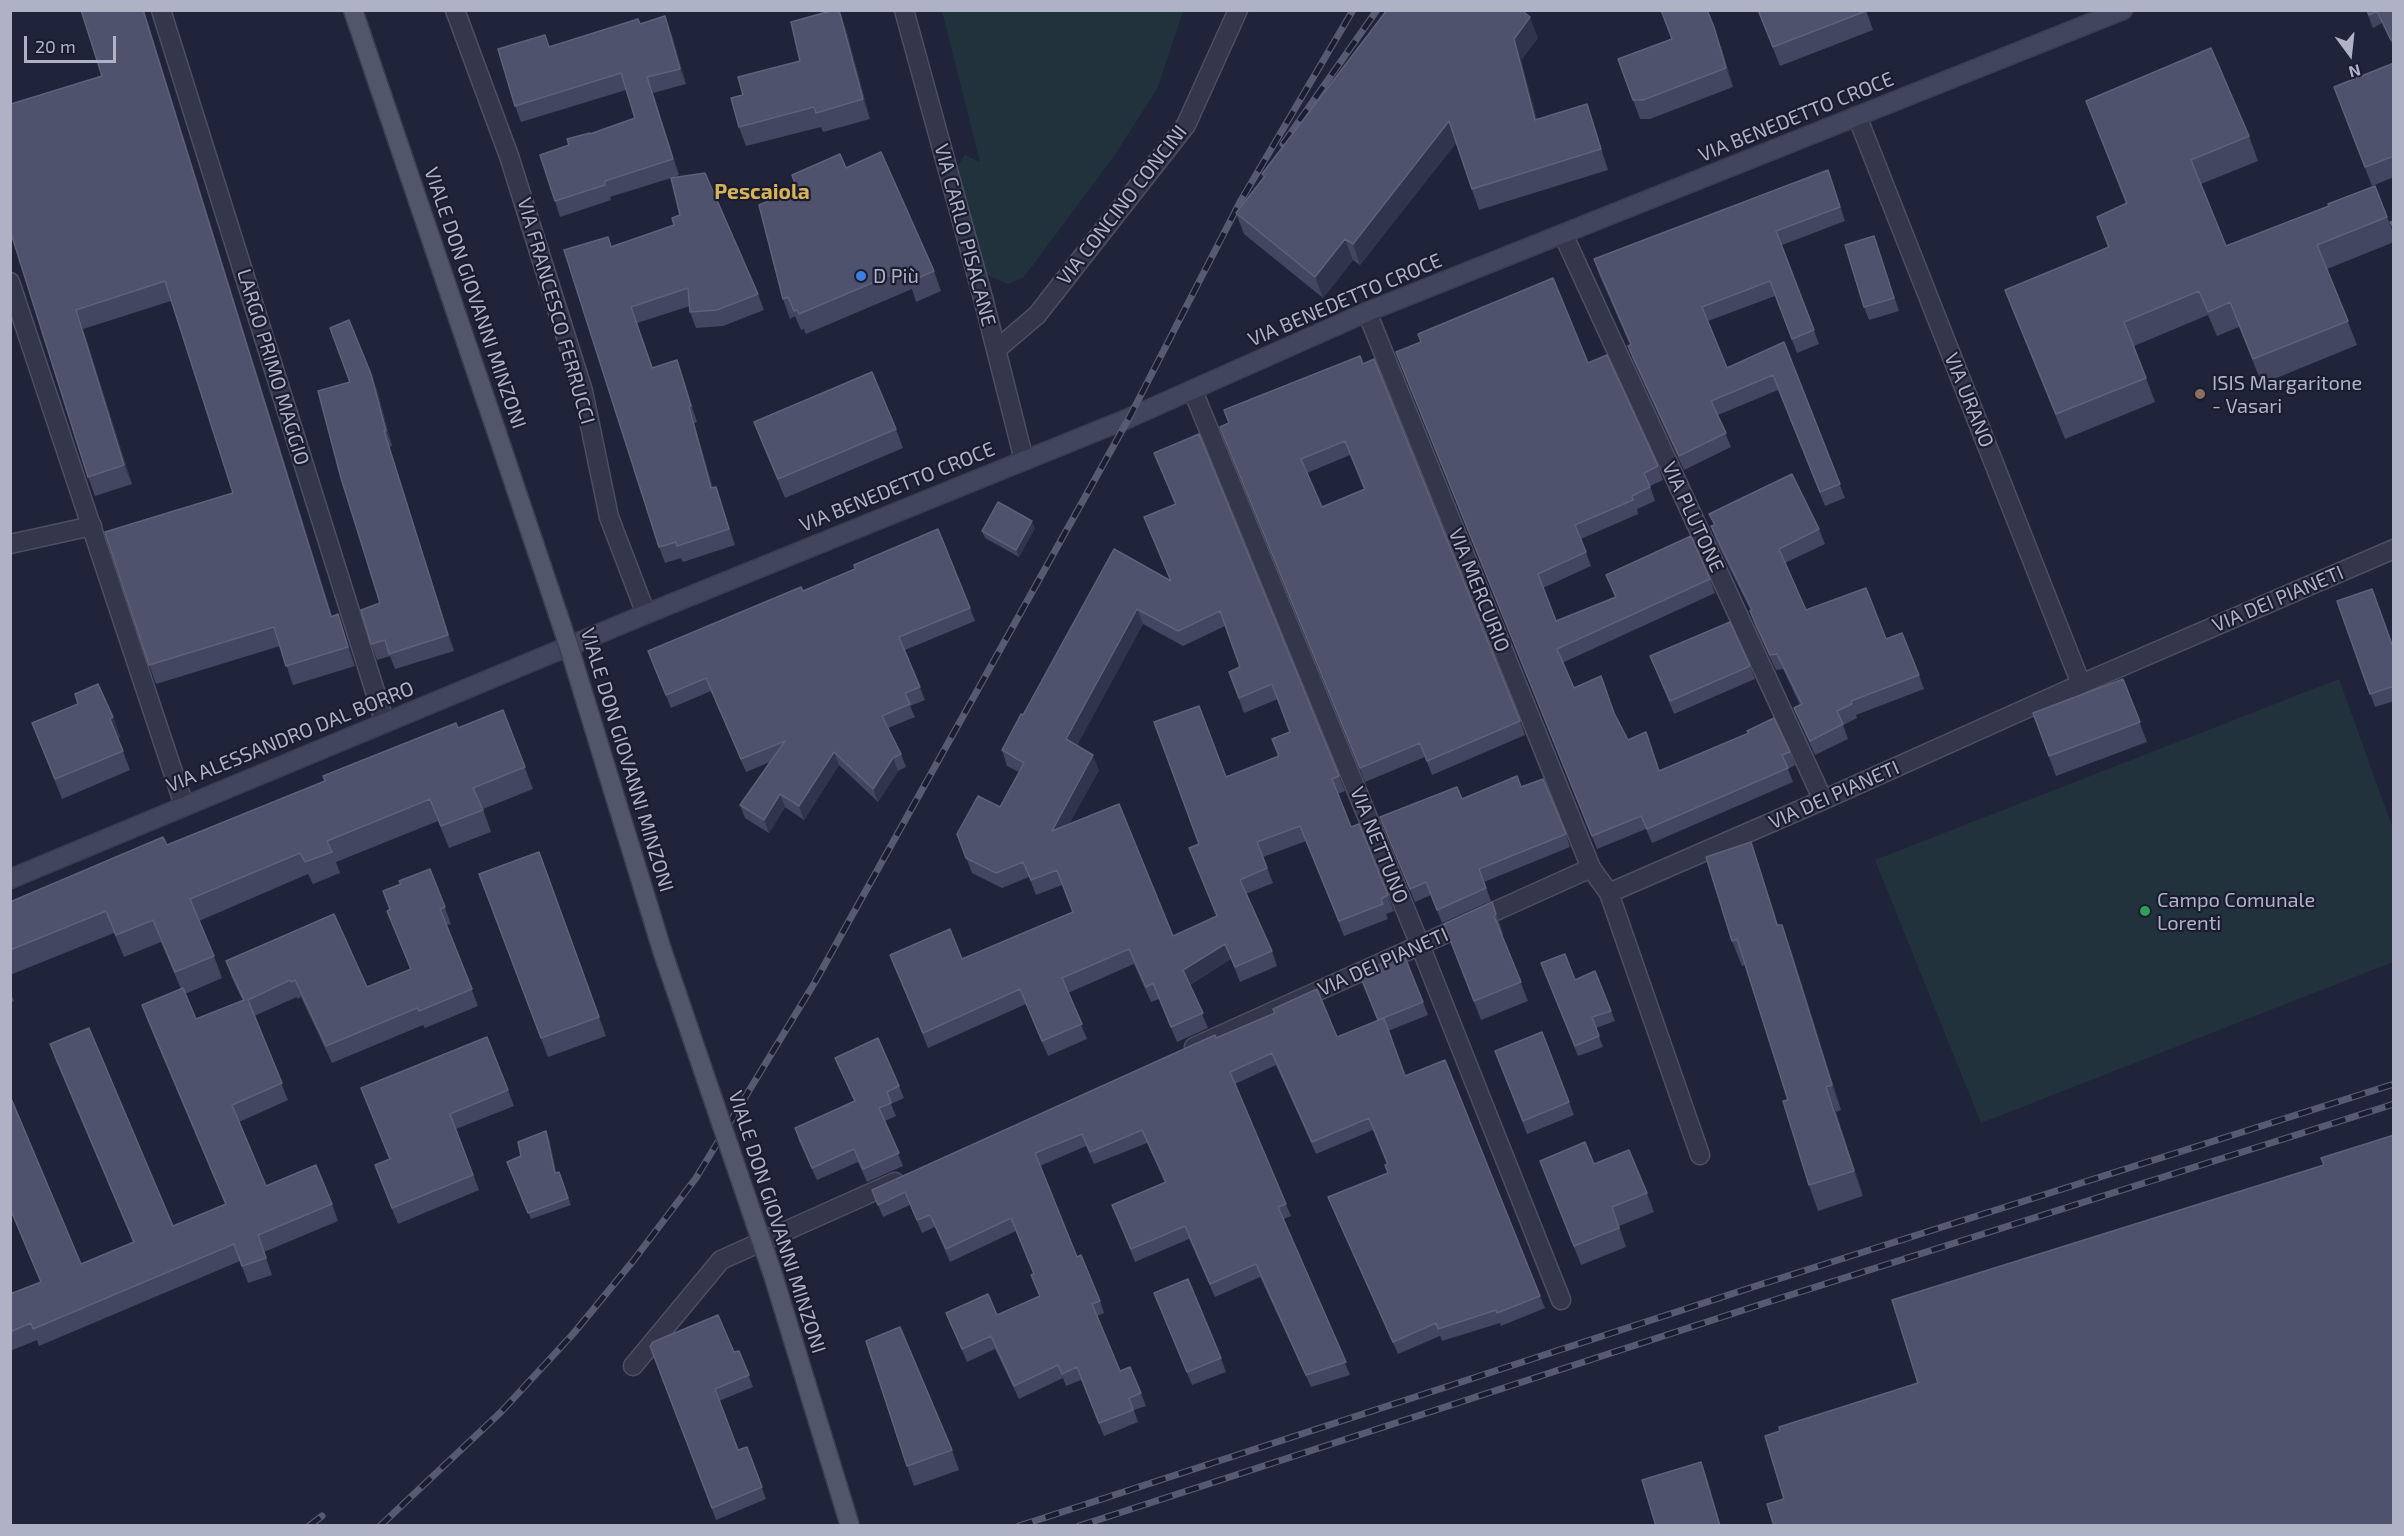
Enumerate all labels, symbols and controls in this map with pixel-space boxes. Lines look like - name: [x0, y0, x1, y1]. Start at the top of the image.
- scale bar: [27, 24, 118, 62]
- north arrow: [2320, 24, 2380, 84]
- text: 20 m: [35, 35, 76, 57]
- text: N: [2347, 61, 2363, 83]
- street label: VIA BENEDETTO CROCE: [1695, 67, 1897, 167]
- street label: VIA CONCINO CONCINI: [1052, 120, 1192, 290]
- street label: VIA CARLO PISACANE: [929, 141, 1001, 329]
- street label: VIALE DON GIOVANNI MINZONI: [419, 164, 531, 432]
- district label: Pescaiola: [714, 179, 810, 205]
- street label: VIA FRANCESCO FERRUCCI: [512, 195, 600, 427]
- street label: VIA BENEDETTO CROCE: [1244, 248, 1446, 352]
- place label: D Più: [873, 264, 919, 288]
- street label: LARGO PRIMO MAGGIO: [232, 266, 314, 468]
- marker: D Più: [854, 269, 868, 283]
- street label: VIA URANO: [1939, 349, 1999, 451]
- place label: ISIS Margaritone - Vasari: [2212, 371, 2362, 418]
- marker: ISIS Margaritone - Vasari: [2193, 387, 2207, 401]
- street label: VIA BENEDETTO CROCE: [796, 437, 998, 537]
- street label: VIA PLUTONE: [1657, 458, 1729, 576]
- street label: VIA MERCURIO: [1443, 525, 1515, 655]
- street label: VIA DEI PIANETI: [2209, 561, 2347, 637]
- street label: VIALE DON GIOVANNI MINZONI: [575, 625, 679, 895]
- street label: VIA ALESSANDRO DAL BORRO: [163, 676, 417, 798]
- street label: VIA DEI PIANETI: [1765, 756, 1903, 834]
- street label: VIA NETTUNO: [1345, 783, 1413, 907]
- place label: Campo Comunale Lorenti: [2157, 888, 2315, 935]
- marker: Campo Comunale Lorenti: [2138, 904, 2152, 918]
- street label: VIA DEI PIANETI: [1314, 923, 1452, 1001]
- street label: VIALE DON GIOVANNI MINZONI: [723, 1088, 831, 1356]

